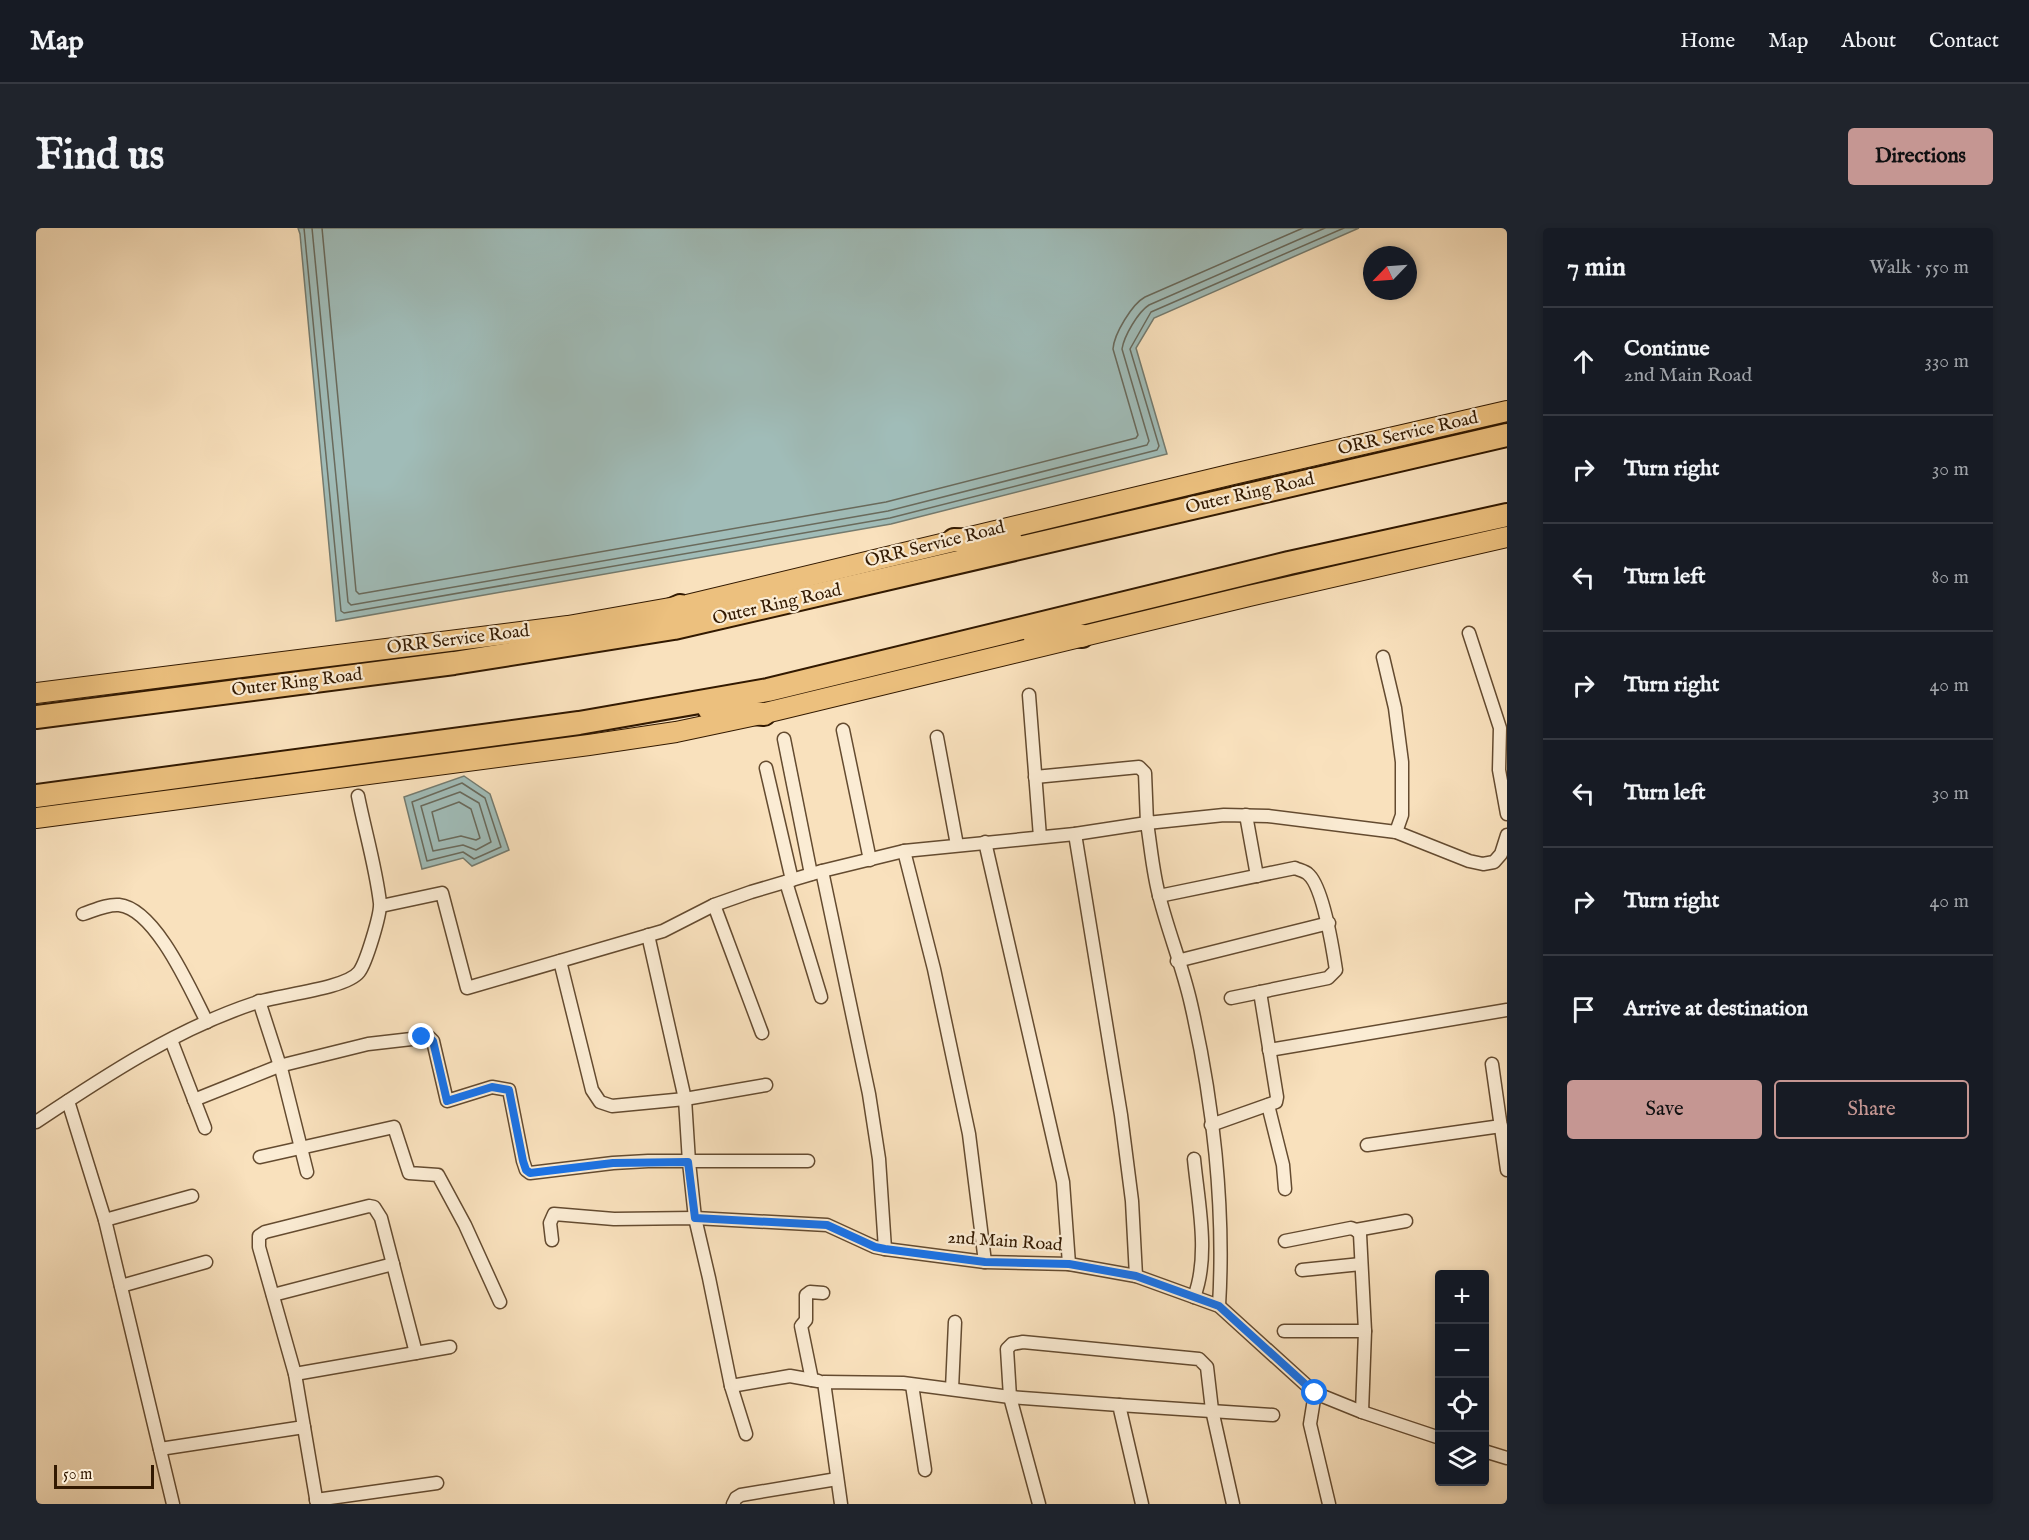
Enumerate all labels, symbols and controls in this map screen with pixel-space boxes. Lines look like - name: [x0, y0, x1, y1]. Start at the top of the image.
- text: Map: [30, 24, 84, 59]
- text: Home: [1680, 28, 1735, 55]
- text: Map: [1768, 28, 1808, 55]
- text: About: [1841, 28, 1896, 55]
- text: Contact: [1929, 28, 1999, 55]
- button: Directions: [1848, 128, 1993, 185]
- text: Find us: [36, 130, 164, 183]
- north arrow: [1363, 246, 1417, 300]
- text: 7 min: [1567, 251, 1626, 284]
- text: Walk · 550 m: [1869, 255, 1969, 280]
- text: Continue: [1624, 335, 1710, 363]
- icon: ahead: [1567, 345, 1600, 378]
- text: 330 m: [1924, 349, 1969, 374]
- text: 2nd Main Road: [1624, 363, 1752, 388]
- street label: ORR Service Road: [1336, 407, 1481, 461]
- icon: right: [1567, 453, 1600, 486]
- text: Turn right: [1624, 455, 1719, 483]
- text: 30 m: [1932, 457, 1969, 482]
- street label: Outer Ring Road: [1183, 468, 1317, 520]
- street label: ORR Service Road: [863, 516, 1008, 573]
- icon: left: [1567, 561, 1600, 594]
- text: Turn left: [1624, 563, 1706, 591]
- text: 80 m: [1932, 565, 1969, 590]
- street label: Outer Ring Road: [710, 579, 844, 631]
- street label: ORR Service Road: [385, 620, 531, 660]
- street label: Outer Ring Road: [230, 664, 364, 702]
- icon: right: [1567, 669, 1600, 702]
- text: Turn right: [1624, 671, 1719, 699]
- text: 40 m: [1930, 673, 1969, 698]
- icon: left: [1567, 777, 1600, 810]
- text: Turn left: [1624, 779, 1706, 807]
- text: 30 m: [1932, 781, 1969, 806]
- icon: right: [1567, 885, 1600, 918]
- text: Turn right: [1624, 887, 1719, 915]
- text: 40 m: [1930, 889, 1969, 914]
- icon: arrive: [1567, 993, 1600, 1026]
- text: Arrive at destination: [1624, 995, 1808, 1023]
- route end: [408, 1023, 434, 1049]
- button: Save: [1567, 1080, 1762, 1139]
- button: Share: [1774, 1080, 1969, 1139]
- street label: 2nd Main Road: [947, 1227, 1064, 1258]
- map controls: [1435, 1270, 1489, 1486]
- button: +: [1435, 1270, 1489, 1324]
- button: −: [1435, 1324, 1489, 1378]
- button: locate: [1435, 1378, 1489, 1432]
- route start: [1301, 1379, 1327, 1405]
- button: layers: [1435, 1432, 1489, 1486]
- scale bar: [54, 1462, 154, 1490]
- text: 50 m: [63, 1465, 92, 1485]

